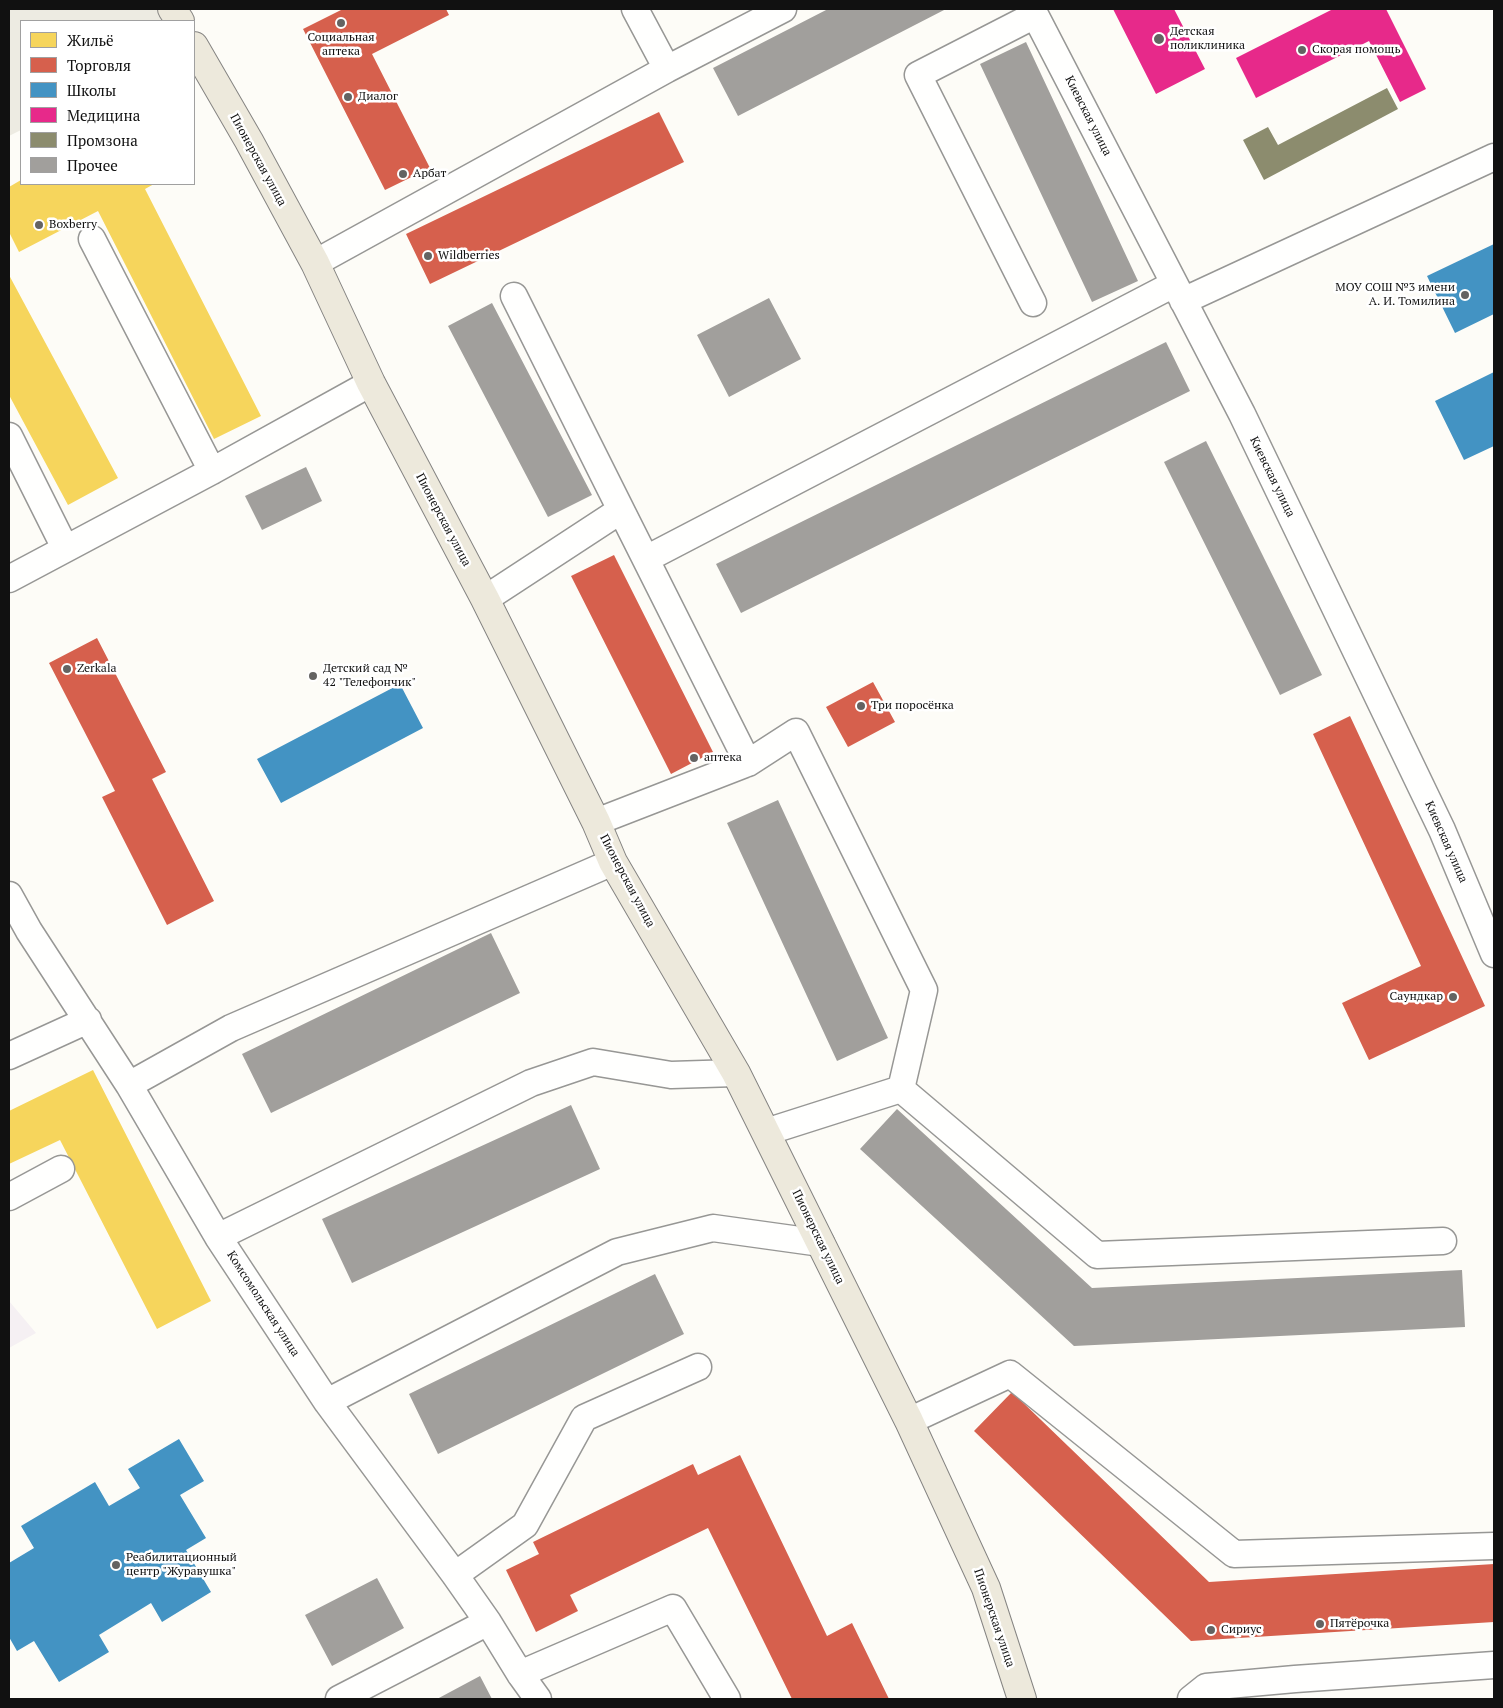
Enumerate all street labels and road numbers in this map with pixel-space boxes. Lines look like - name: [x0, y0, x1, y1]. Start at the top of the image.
- street label: Киевская улица: [1062, 74, 1114, 158]
- street label: Пионерская улица: [227, 111, 289, 209]
- street label: Киевская улица: [1246, 434, 1298, 520]
- street label: Пионерская улица: [412, 471, 474, 569]
- street label: Киевская улица: [1422, 799, 1470, 885]
- street label: Пионерская улица: [596, 832, 658, 930]
- street label: Пионерская улица: [789, 1187, 847, 1287]
- street label: Комсомольская улица: [223, 1249, 303, 1359]
- street label: Пионерская улица: [970, 1567, 1018, 1669]

